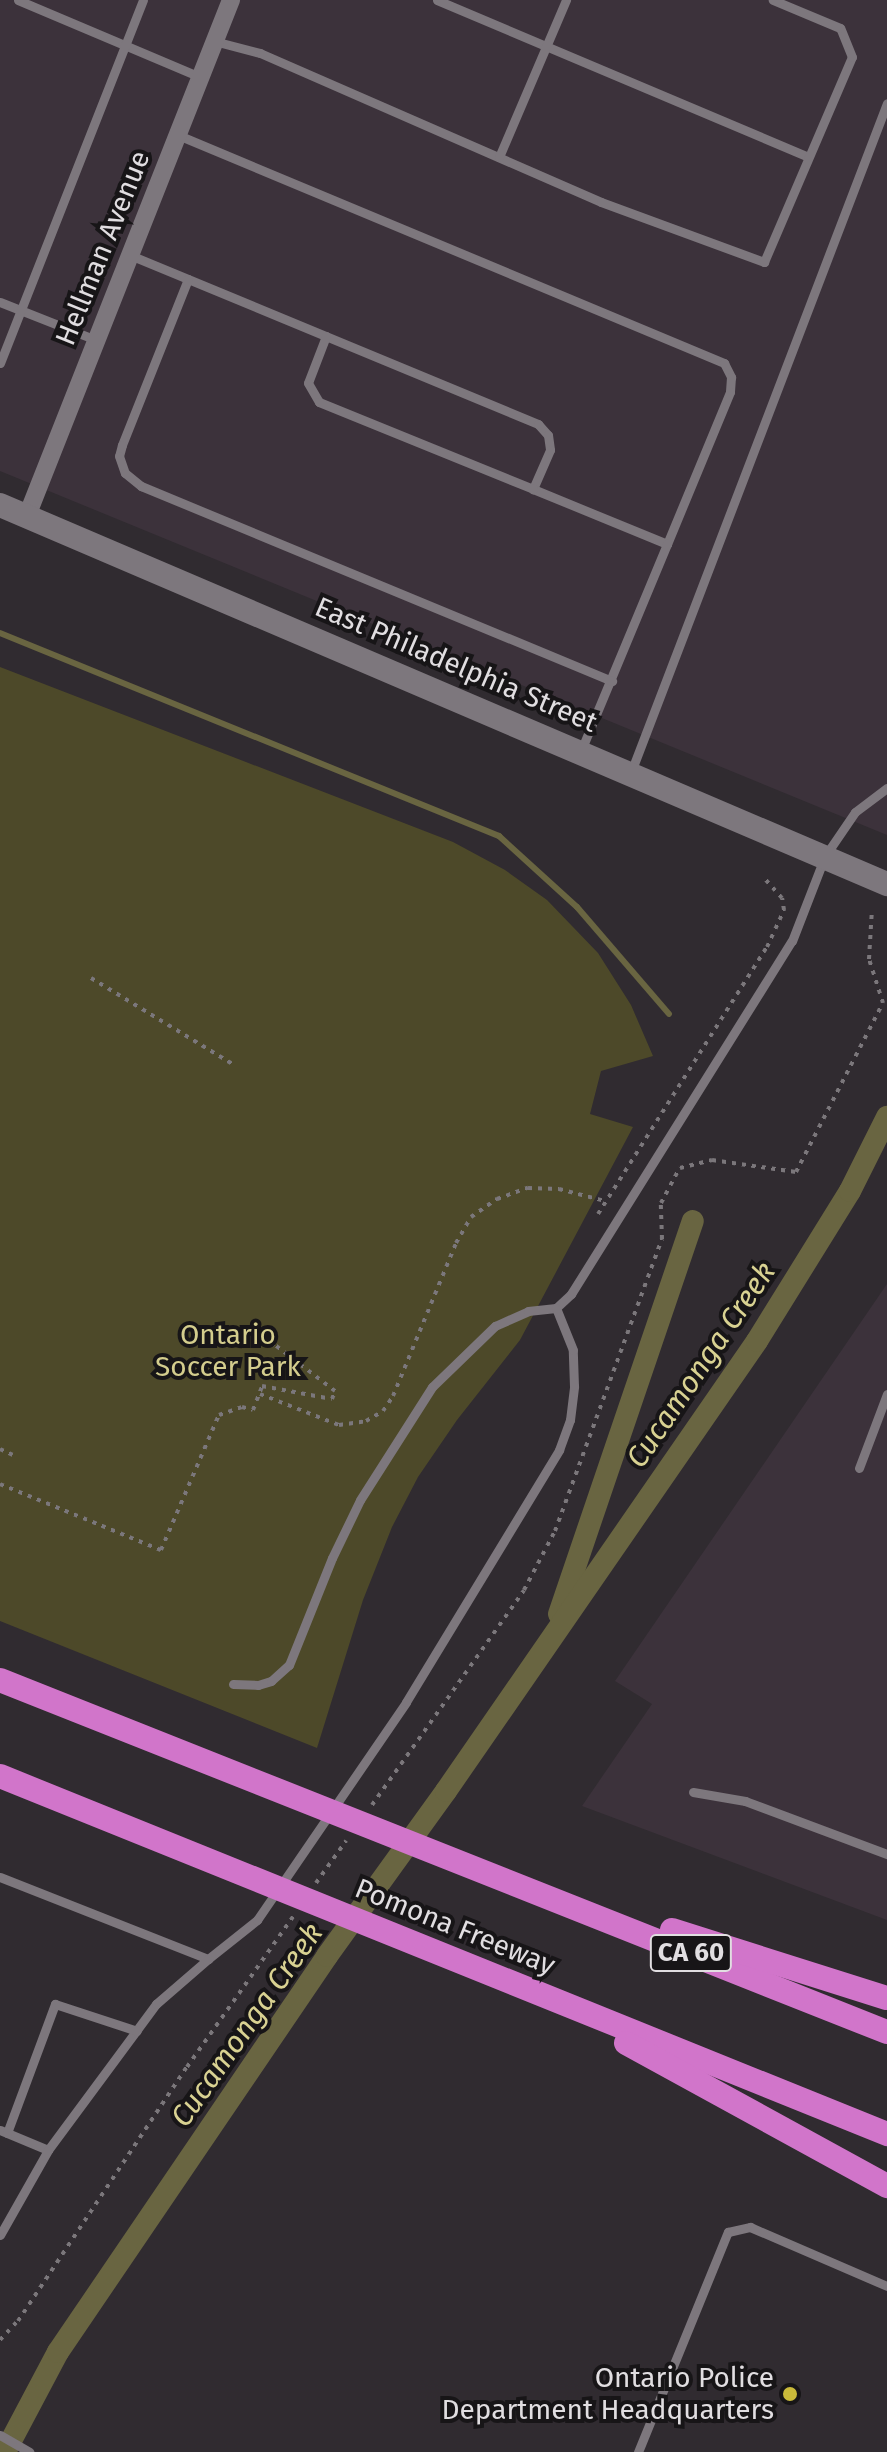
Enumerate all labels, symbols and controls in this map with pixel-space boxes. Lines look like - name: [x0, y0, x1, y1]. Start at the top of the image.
- street label: Hellman Avenue: [49, 146, 157, 350]
- street label: East Philadelphia Street: [310, 590, 602, 740]
- water label: Cucamonga Creek: [619, 1255, 783, 1475]
- park label: Ontario Soccer Park: [155, 1318, 301, 1384]
- street label: Pomona Freeway: [350, 1872, 560, 1982]
- water label: Cucamonga Creek: [163, 1916, 331, 2134]
- road number: CA 60: [649, 1931, 733, 1975]
- place label: Ontario Police Department Headquarters: [442, 2361, 774, 2427]
- marker: Ontario Police Department Headquarters: [781, 2385, 799, 2403]

